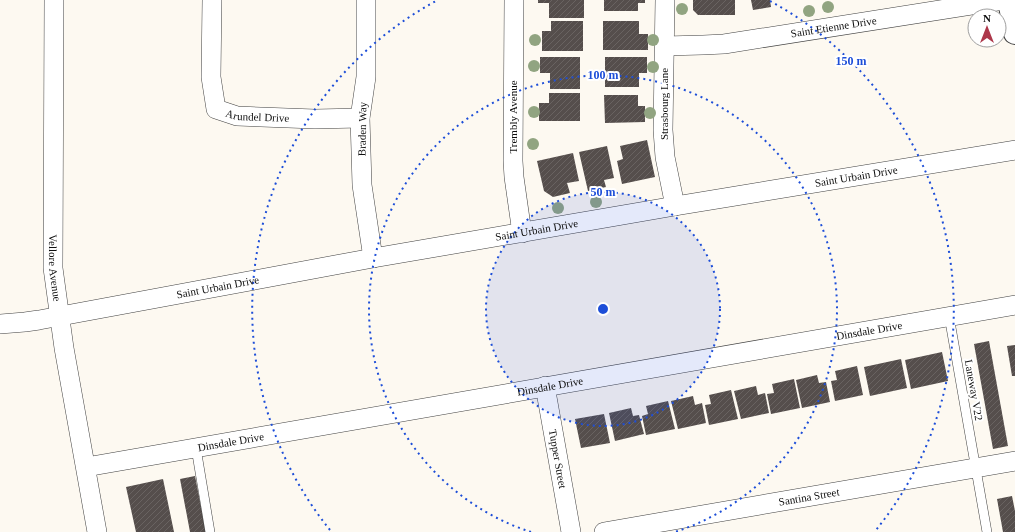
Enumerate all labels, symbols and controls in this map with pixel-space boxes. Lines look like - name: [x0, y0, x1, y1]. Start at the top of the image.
- north arrow: [967, 8, 1007, 48]
- text: N: [983, 12, 991, 24]
- street label: Saint Etienne Drive: [790, 14, 878, 39]
- text: 150 m: [836, 54, 867, 68]
- text: 100 m: [588, 68, 619, 82]
- street label: Strasbourg Lane: [658, 68, 670, 140]
- street label: Trembly Avenue: [507, 80, 519, 154]
- street label: Braden Way: [356, 101, 368, 156]
- street label: Arundel Drive: [224, 107, 290, 124]
- street label: Saint Urbain Drive: [814, 163, 899, 189]
- text: 50 m: [591, 185, 616, 199]
- street label: Saint Urbain Drive: [494, 217, 579, 243]
- street label: Vellore Avenue: [47, 234, 64, 302]
- street label: Saint Urbain Drive: [175, 273, 260, 300]
- centre of rings: [596, 302, 610, 316]
- street label: Dinsdale Drive: [835, 319, 903, 342]
- street label: Laneway V22: [963, 359, 985, 421]
- street label: Dinsdale Drive: [516, 374, 584, 398]
- street label: Tupper Street: [547, 428, 569, 489]
- street label: Dinsdale Drive: [197, 430, 265, 453]
- street label: Santina Street: [778, 485, 840, 508]

